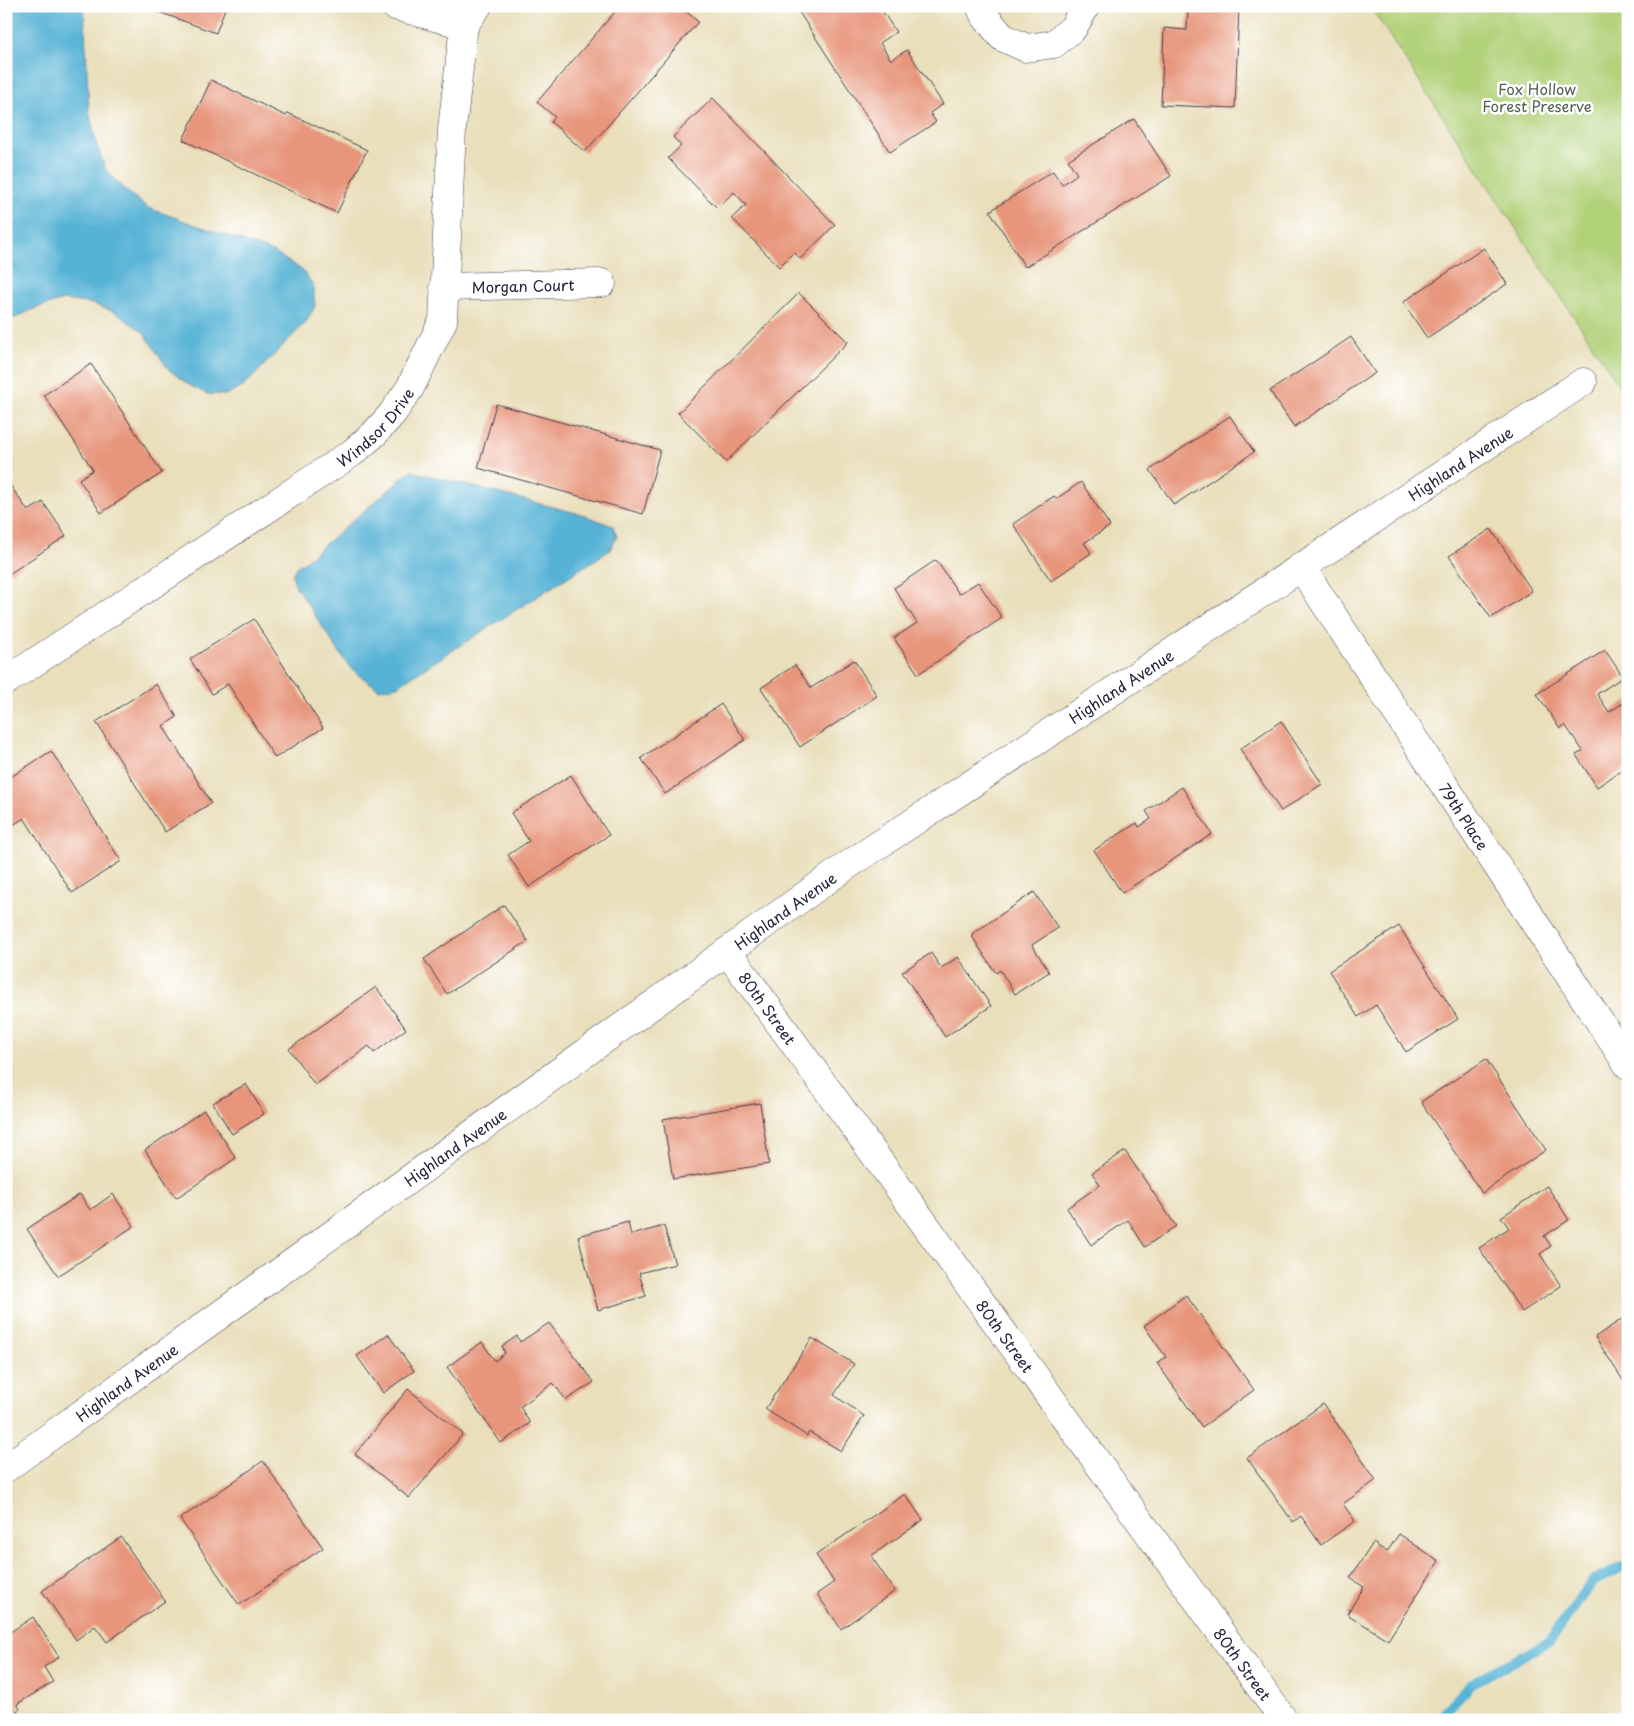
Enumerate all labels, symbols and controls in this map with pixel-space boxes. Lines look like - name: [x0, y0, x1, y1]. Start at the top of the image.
- park label: Fox Hollow Forest Preserve: [1482, 77, 1592, 117]
- street label: Morgan Court: [471, 272, 575, 298]
- street label: Windsor Drive: [332, 383, 419, 472]
- street label: Highland Avenue: [1403, 420, 1517, 506]
- street label: Highland Avenue: [1064, 643, 1178, 729]
- street label: 79th Place: [1434, 778, 1495, 854]
- street label: Highland Avenue: [729, 866, 841, 955]
- street label: 80th Street: [734, 967, 802, 1049]
- street label: Highland Avenue: [399, 1102, 511, 1191]
- street label: 80th Street: [971, 1295, 1040, 1377]
- street label: Highland Avenue: [70, 1337, 182, 1426]
- street label: 80th Street: [1209, 1623, 1277, 1705]

